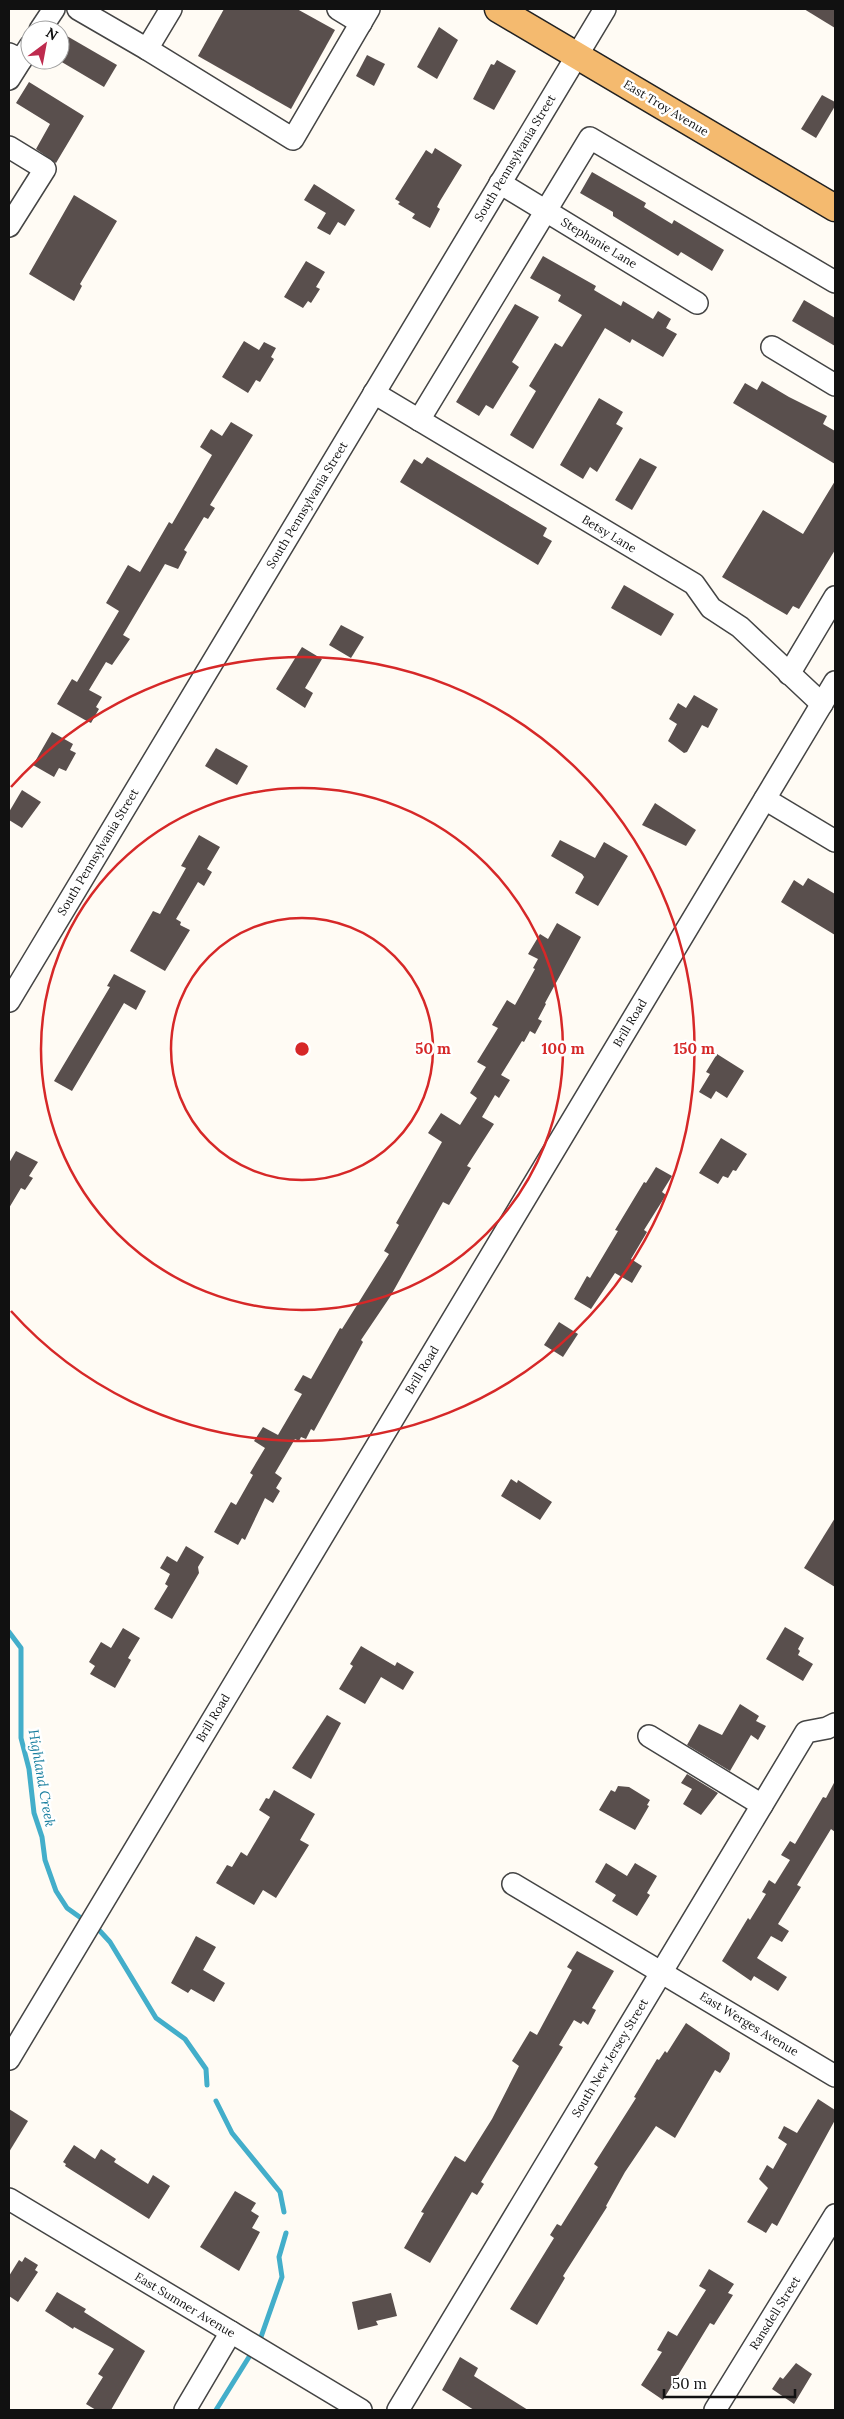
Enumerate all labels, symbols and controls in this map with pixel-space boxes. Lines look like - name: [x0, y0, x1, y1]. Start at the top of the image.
- north arrow: [20, 20, 70, 70]
- text: N: [43, 23, 61, 45]
- street label: East Troy Avenue: [621, 76, 712, 139]
- street label: South Pennsylvania Street: [471, 91, 559, 224]
- street label: Stephanie Lane: [559, 214, 640, 271]
- street label: South Pennsylvania Street: [263, 438, 351, 571]
- street label: Betsy Lane: [579, 511, 640, 556]
- street label: South Pennsylvania Street: [54, 785, 142, 918]
- street label: Brill Road: [609, 996, 650, 1050]
- text: 50 m: [415, 1039, 451, 1058]
- text: 100 m: [542, 1039, 585, 1058]
- text: 150 m: [673, 1039, 715, 1058]
- centre of rings: [293, 1040, 311, 1058]
- street label: Brill Road: [401, 1343, 442, 1397]
- street label: Brill Road: [192, 1691, 233, 1745]
- water label: Highland Creek: [25, 1728, 59, 1828]
- street label: East Werges Avenue: [697, 1988, 802, 2059]
- street label: South New Jersey Street: [568, 1995, 651, 2120]
- street label: East Sumner Avenue: [132, 2269, 239, 2341]
- street label: Ransdell Street: [746, 2273, 803, 2352]
- scale bar: [664, 2366, 795, 2398]
- text: 50 m: [672, 2374, 707, 2393]

